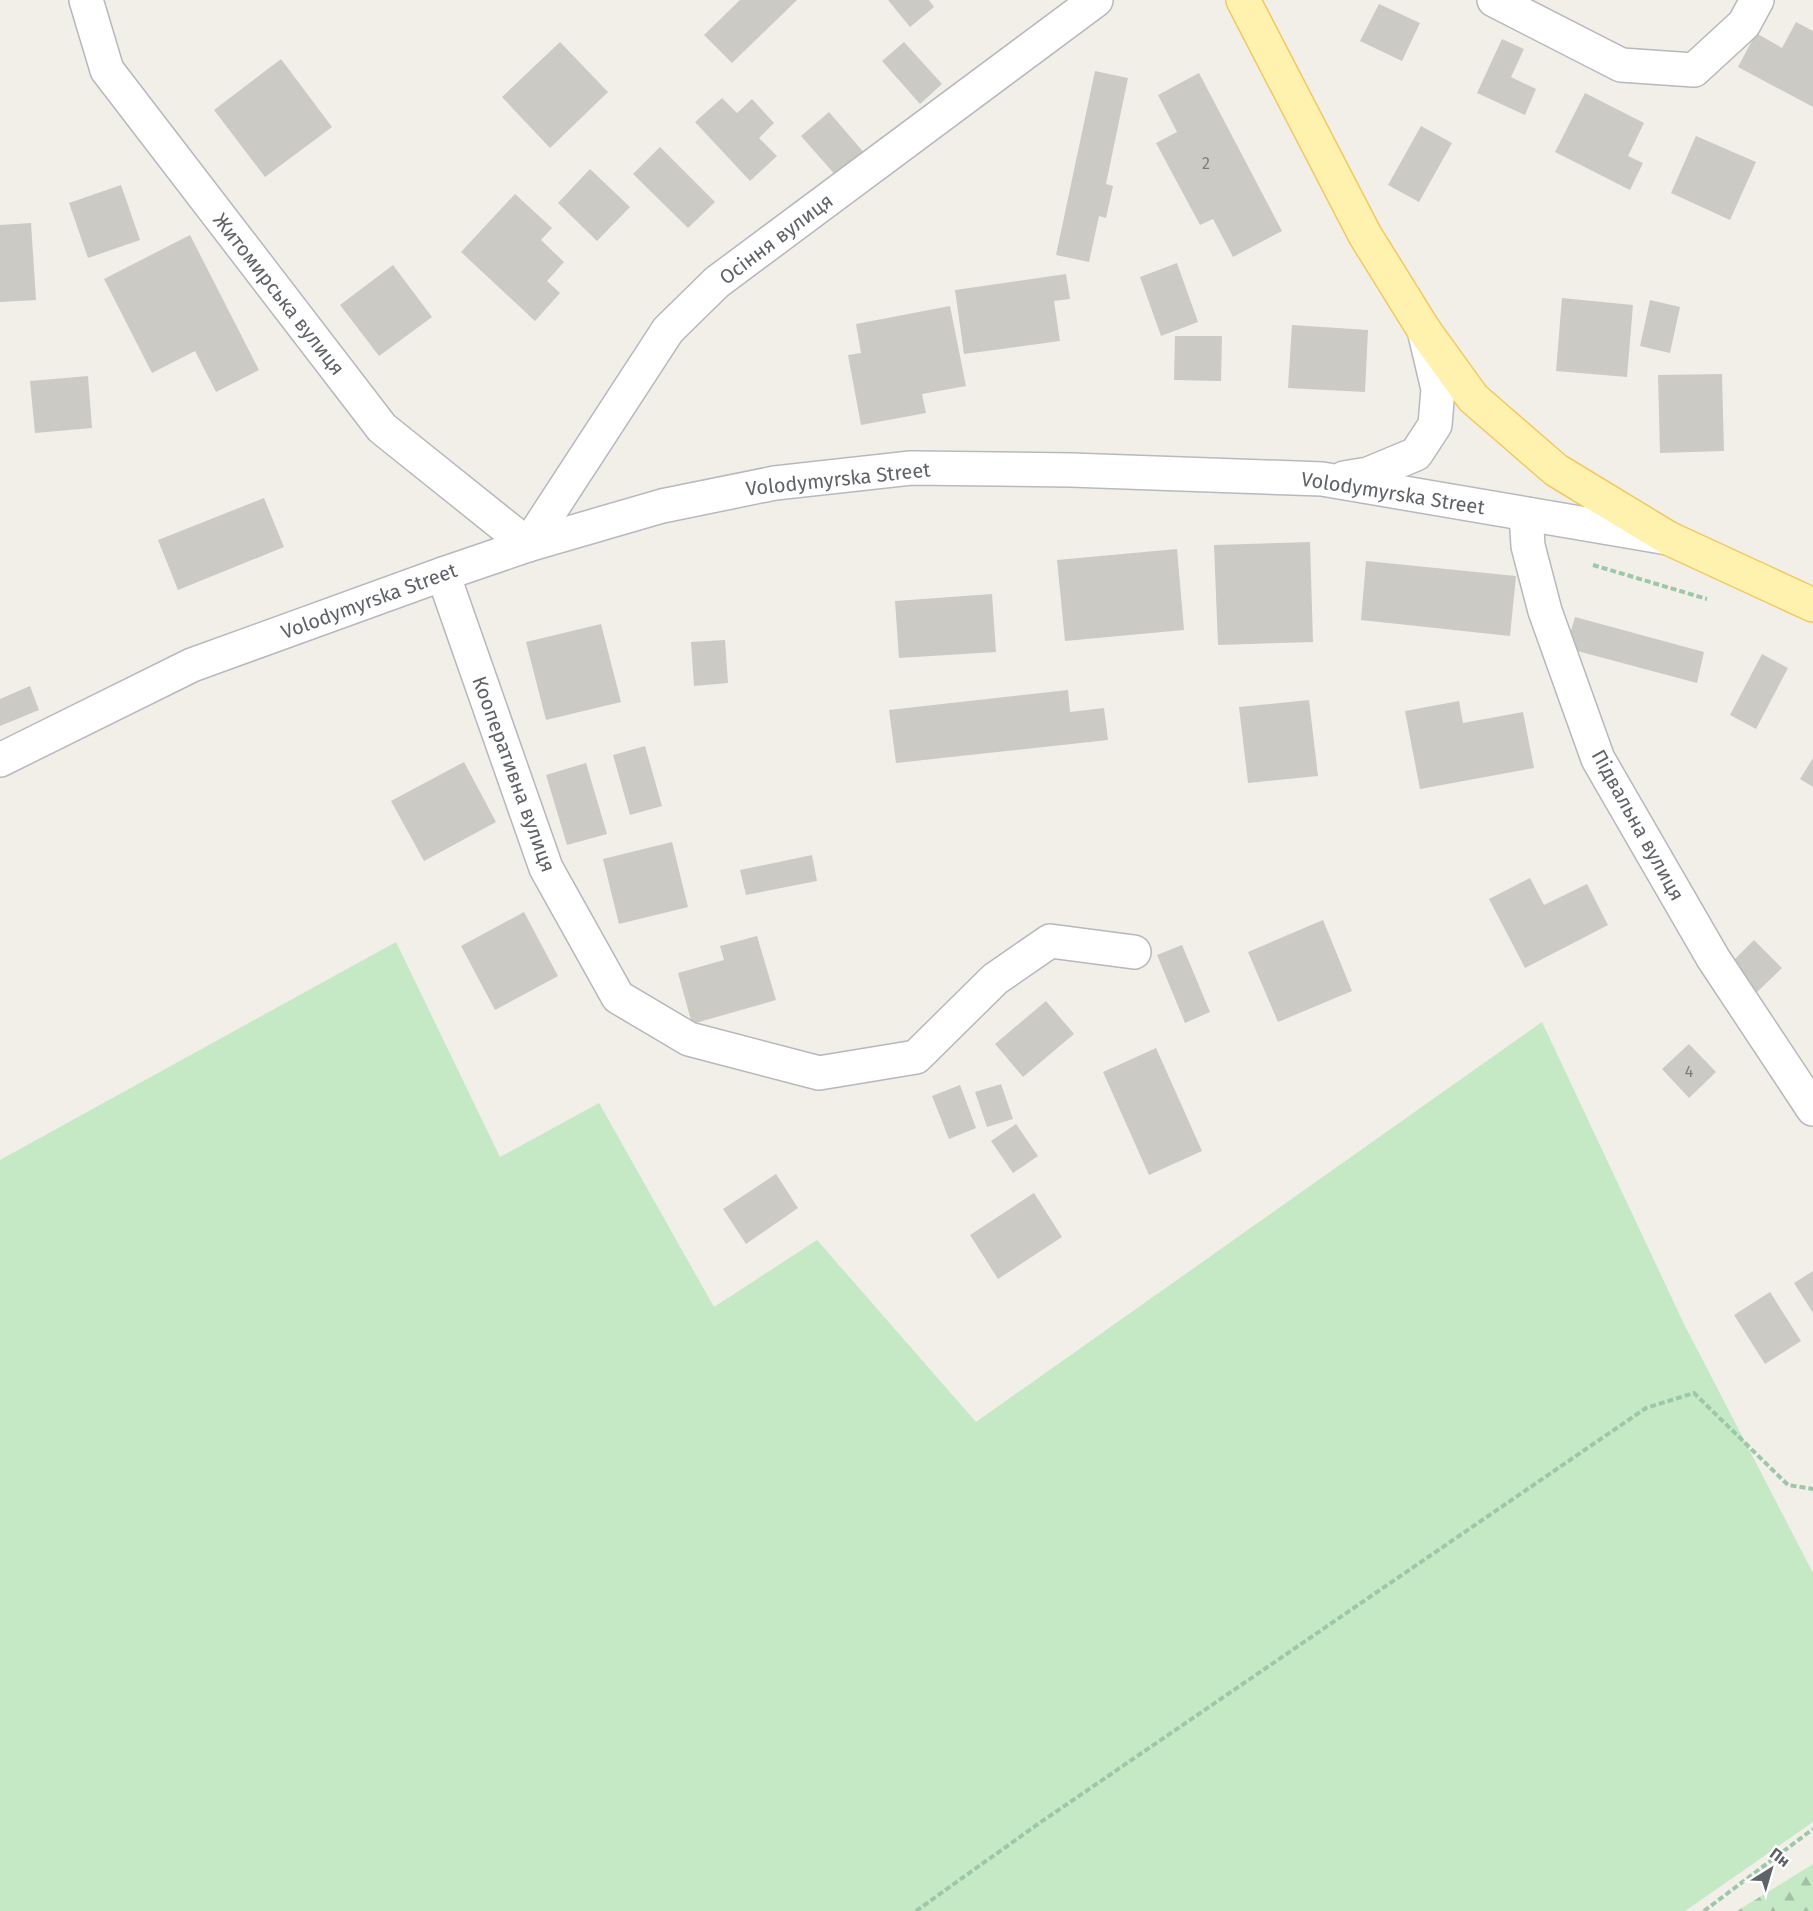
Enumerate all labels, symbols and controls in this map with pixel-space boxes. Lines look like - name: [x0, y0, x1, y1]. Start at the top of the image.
- house number: 2: [1202, 154, 1210, 173]
- street label: Осіння вулиця: [714, 189, 838, 289]
- street label: Житомирська вулиця: [208, 208, 350, 380]
- street label: Volodymyrska Street: [744, 457, 932, 501]
- street label: Volodymyrska Street: [1299, 467, 1487, 519]
- street label: Volodymyrska Street: [278, 558, 461, 644]
- street label: Кооперативна вулиця: [467, 673, 561, 875]
- street label: Підвальна вулиця: [1587, 745, 1689, 905]
- house number: 4: [1685, 1062, 1694, 1081]
- north arrow: [1741, 1839, 1801, 1899]
- text: Пн: [1766, 1844, 1793, 1871]

